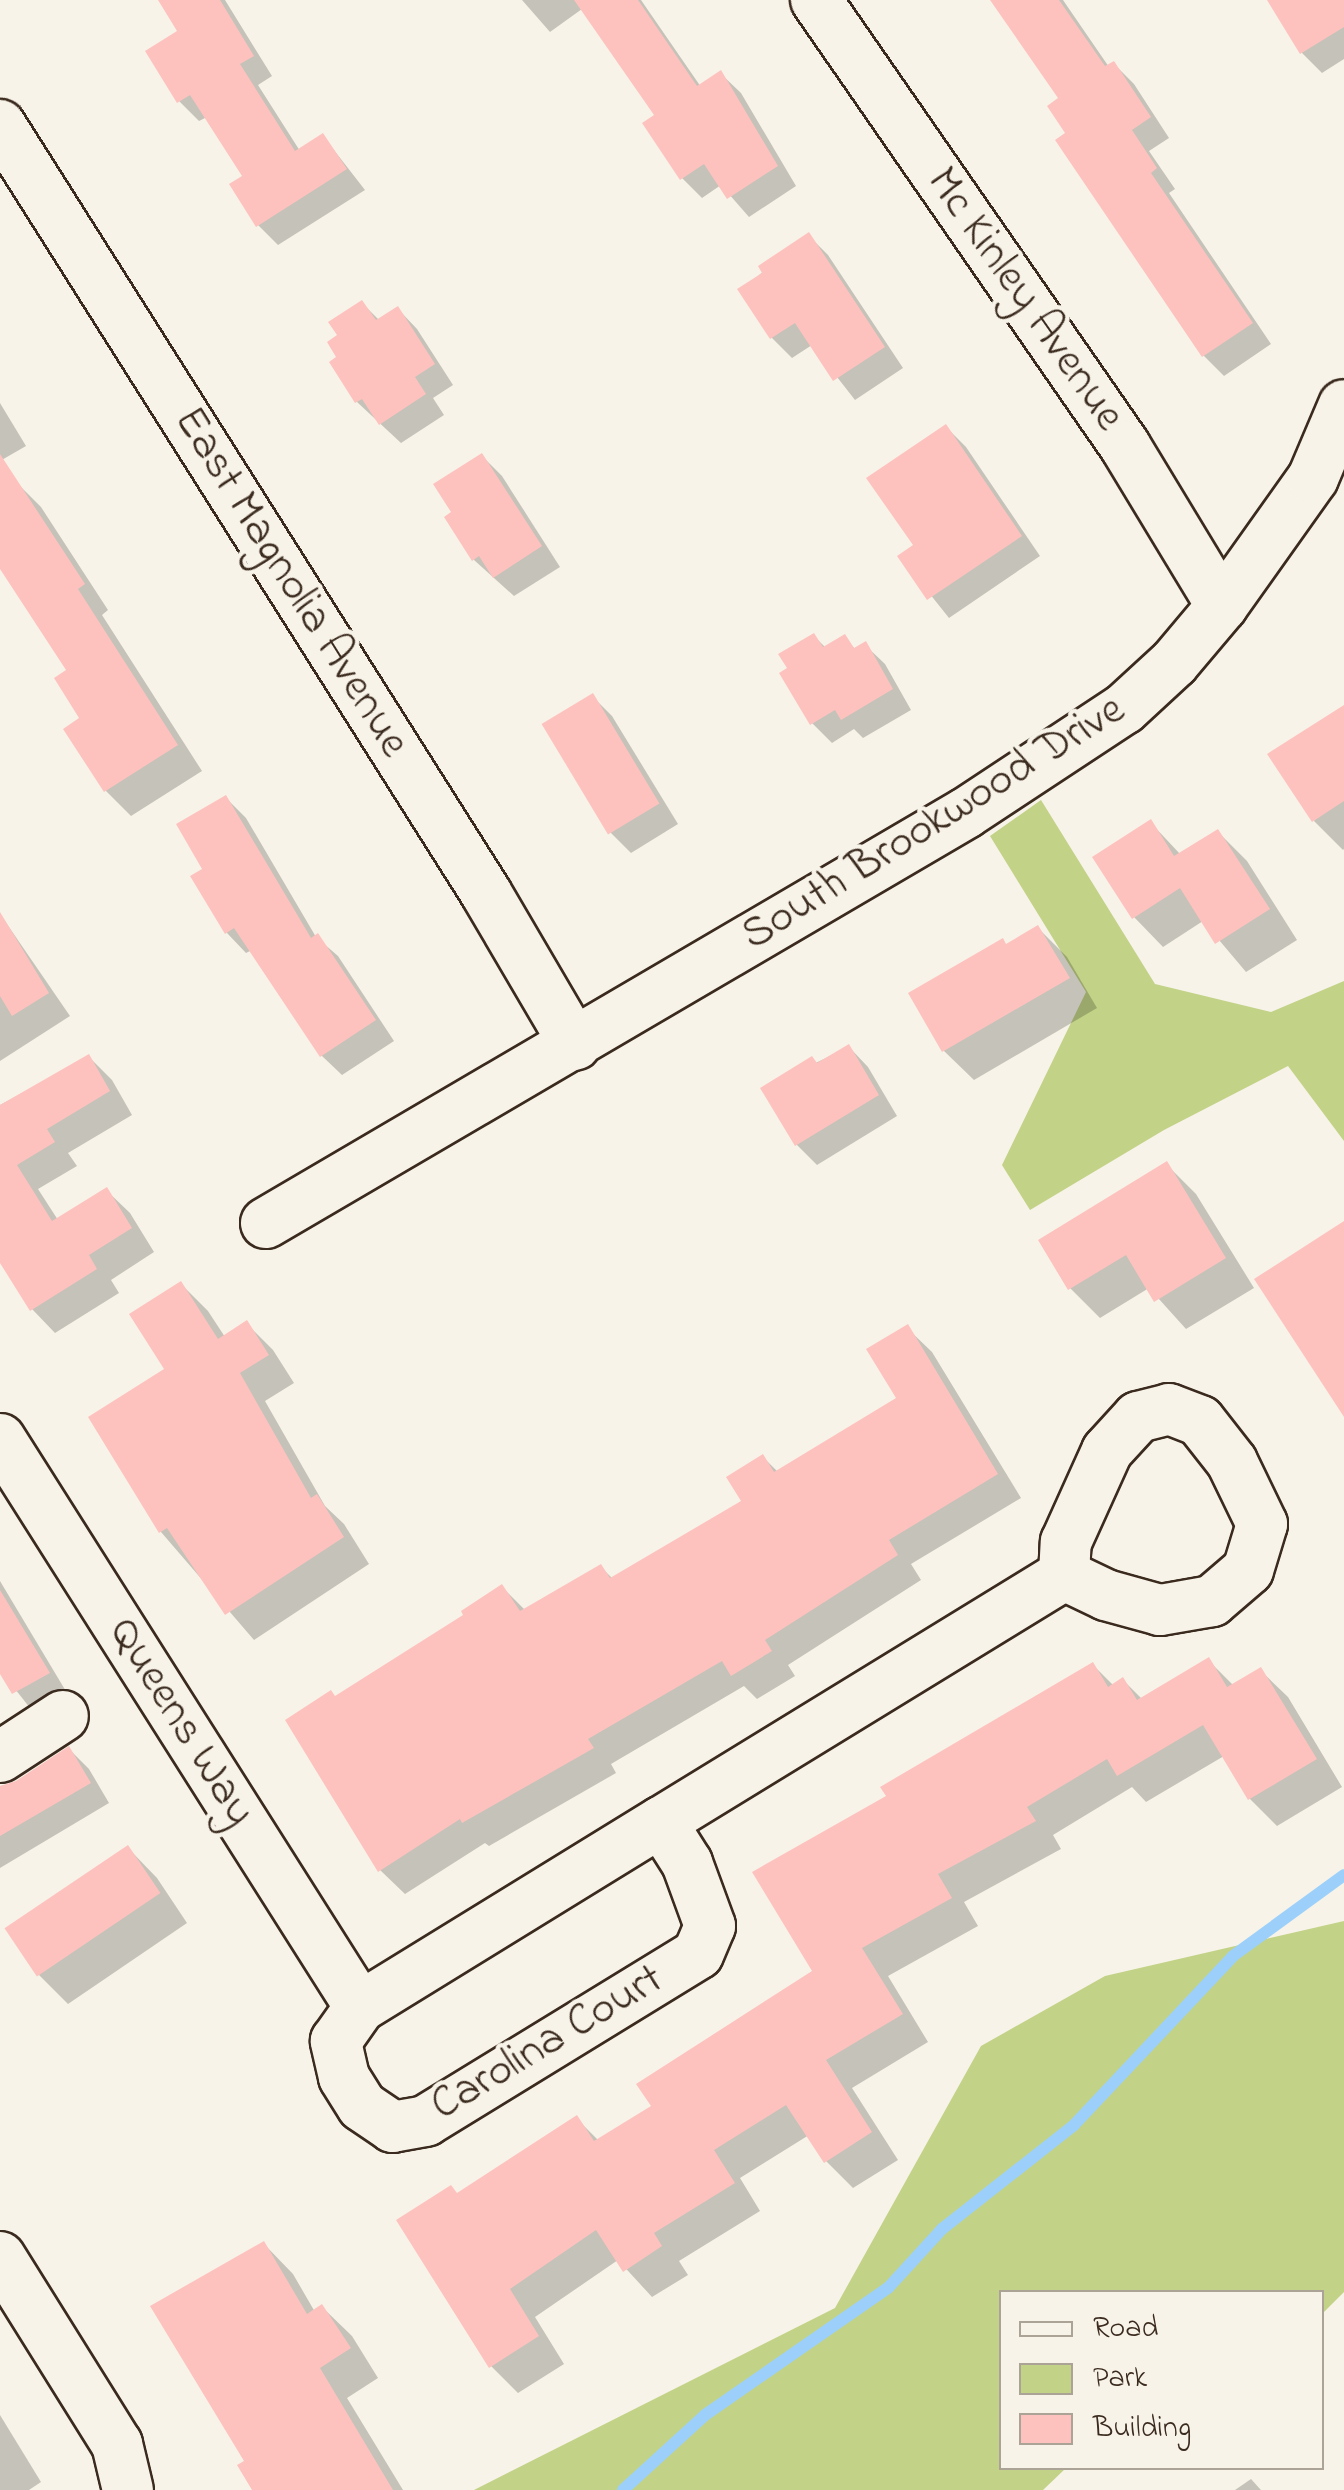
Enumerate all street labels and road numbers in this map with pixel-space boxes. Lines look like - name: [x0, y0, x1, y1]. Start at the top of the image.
- street label: Mc Kinley Avenue: [913, 158, 1135, 442]
- street label: East Magnolia Avenue: [160, 398, 420, 768]
- street label: South Brookwood Drive: [733, 684, 1135, 964]
- street label: Queens Way: [95, 1609, 265, 1837]
- street label: Carolina Court: [422, 1954, 674, 2134]

